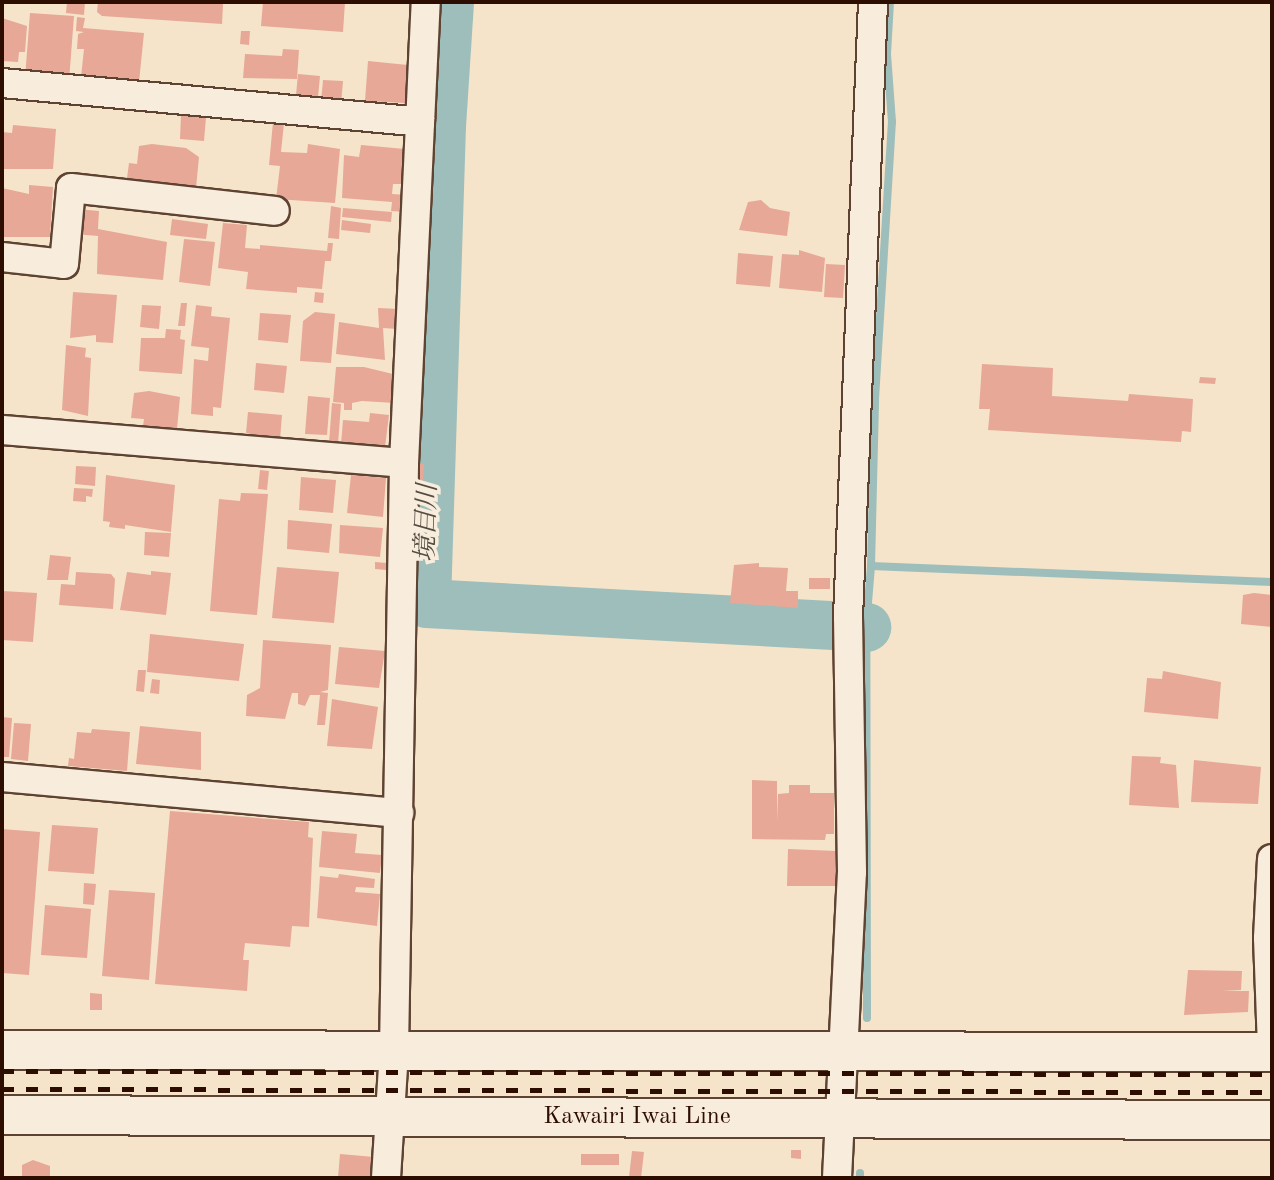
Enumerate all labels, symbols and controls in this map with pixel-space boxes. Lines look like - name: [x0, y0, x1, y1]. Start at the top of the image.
- water label: 境目川: [411, 483, 445, 563]
- street label: Kawairi Iwai Line: [543, 1104, 731, 1132]

